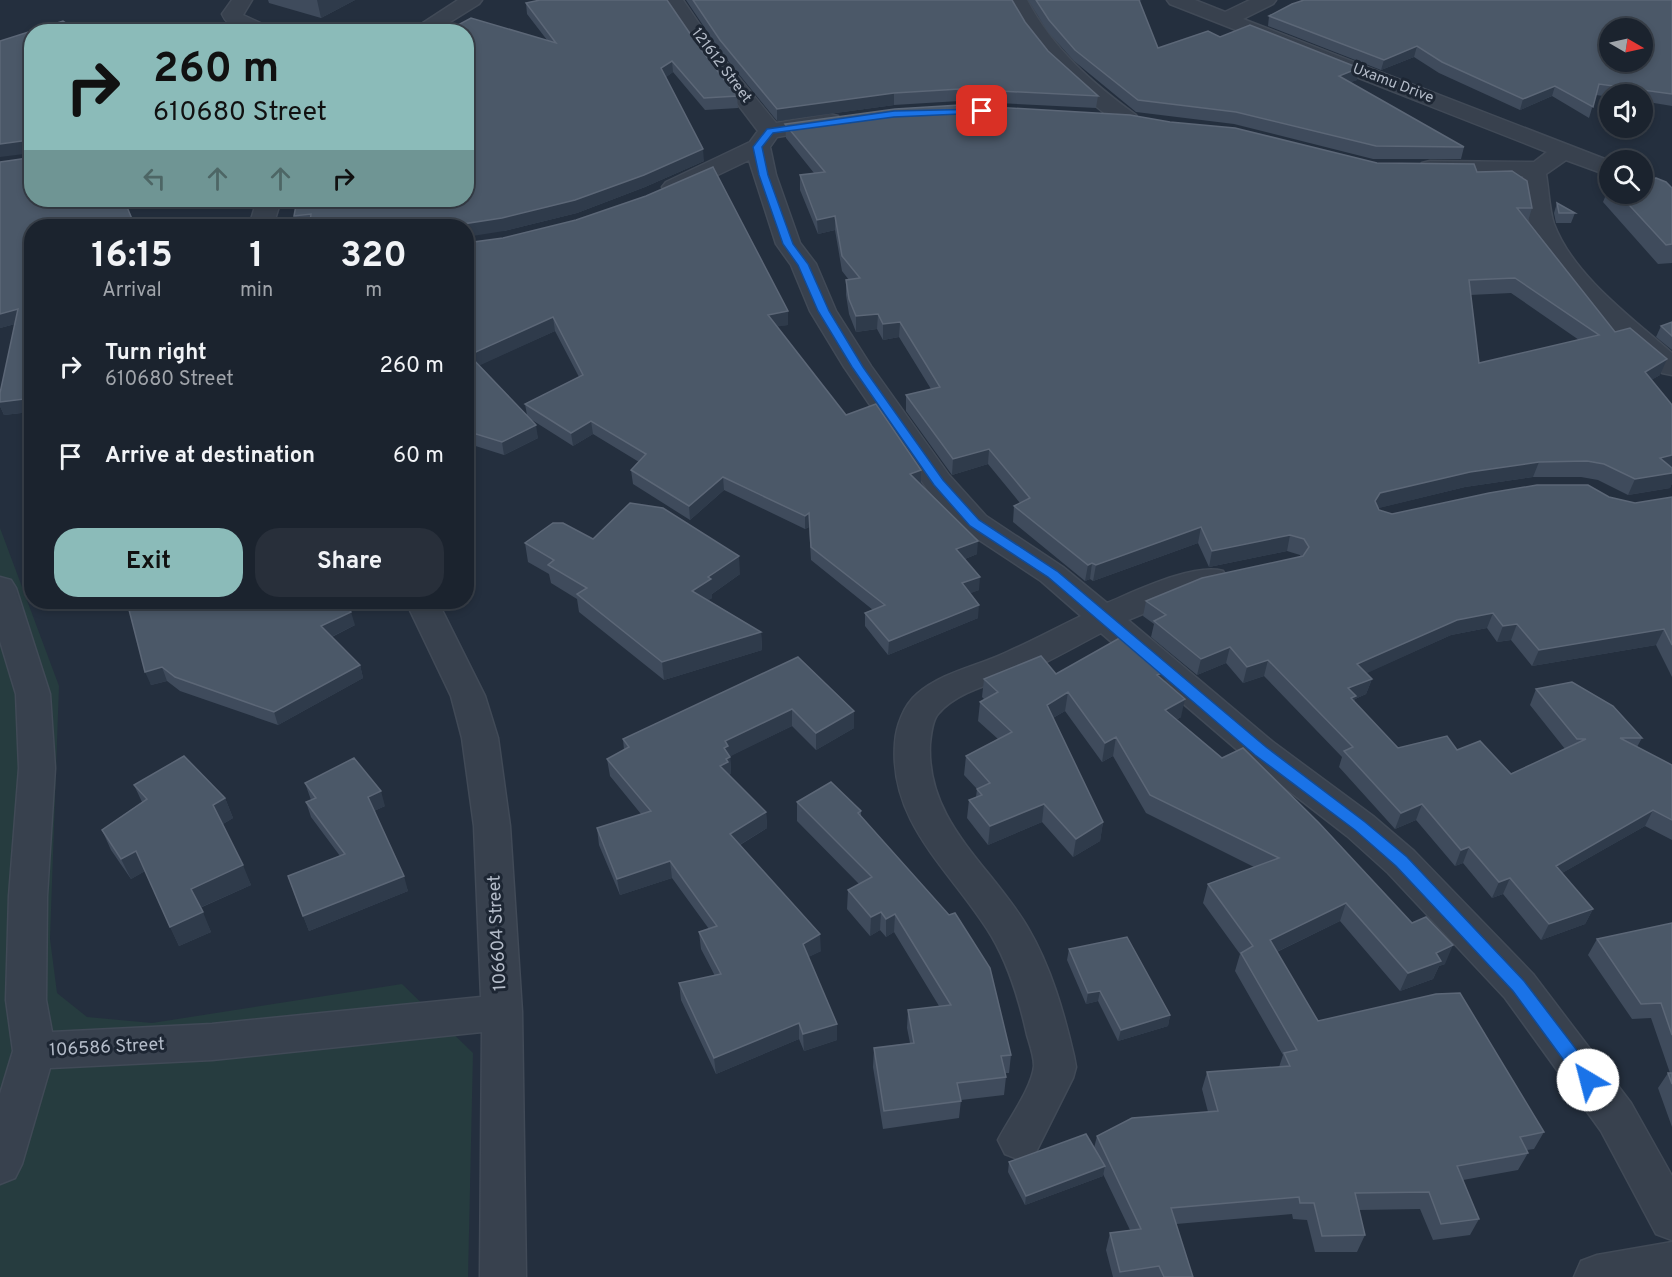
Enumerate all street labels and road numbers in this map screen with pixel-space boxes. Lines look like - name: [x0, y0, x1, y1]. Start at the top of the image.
- street label: 121612 Street: [687, 25, 755, 107]
- street label: Uxamu Drive: [1350, 60, 1436, 108]
- street label: 106604 Street: [483, 874, 513, 992]
- street label: 106586 Street: [49, 1033, 165, 1063]

